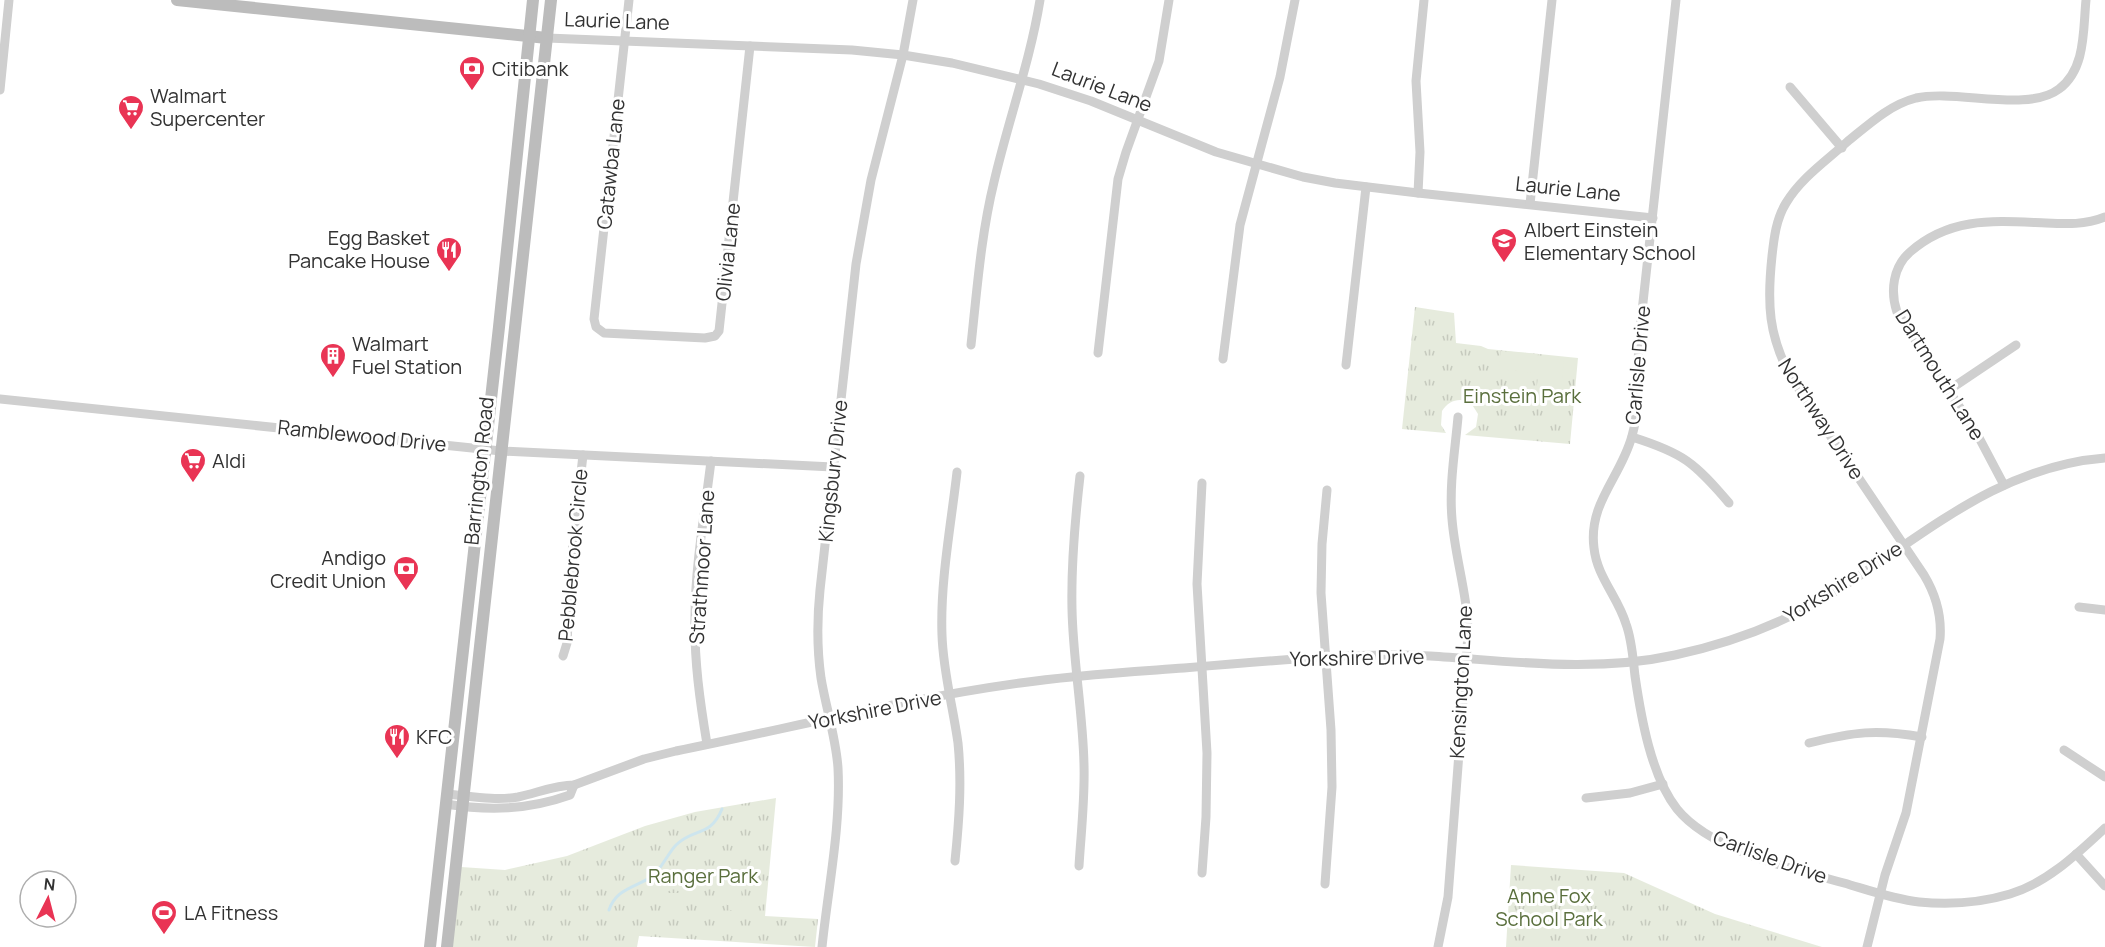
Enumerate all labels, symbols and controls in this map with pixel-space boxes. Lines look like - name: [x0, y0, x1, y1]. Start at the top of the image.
- street label: Laurie Lane: [564, 5, 670, 36]
- bank icon: Citibank: [457, 54, 487, 92]
- place label: Citibank: [492, 55, 569, 82]
- street label: Laurie Lane: [1048, 55, 1156, 118]
- place label: Walmart Supercenter: [150, 82, 265, 132]
- supermarket icon: Walmart Supercenter: [116, 93, 146, 131]
- street label: Catawba Lane: [590, 97, 631, 231]
- street label: Laurie Lane: [1514, 170, 1622, 207]
- street label: Olivia Lane: [709, 202, 746, 302]
- place label: Albert Einstein Elementary School: [1524, 216, 1696, 266]
- place label: Egg Basket Pancake House: [288, 224, 430, 274]
- school or university icon: Albert Einstein Elementary School: [1489, 226, 1519, 264]
- restaurant icon: Egg Basket Pancake House: [434, 235, 464, 273]
- street label: Carlisle Drive: [1619, 304, 1656, 426]
- street label: Dartmouth Lane: [1889, 304, 1991, 445]
- place label: Walmart Fuel Station: [352, 330, 462, 380]
- building icon: Walmart Fuel Station: [318, 341, 348, 379]
- street label: Northway Drive: [1772, 353, 1871, 484]
- park label: Einstein Park: [1463, 382, 1582, 409]
- street label: Barrington Road: [457, 395, 500, 546]
- street label: Kingsbury Drive: [812, 398, 853, 543]
- street label: Ramblewood Drive: [276, 413, 448, 458]
- supermarket icon: Aldi: [178, 446, 208, 484]
- place label: Aldi: [212, 447, 246, 474]
- street label: Pebblebrook Circle: [552, 467, 594, 642]
- street label: Strathmoor Lane: [683, 489, 720, 645]
- street label: Yorkshire Drive: [1778, 534, 1907, 629]
- place label: Andigo Credit Union: [270, 544, 386, 594]
- bank icon: Andigo Credit Union: [391, 554, 421, 592]
- street label: Kensington Lane: [1443, 605, 1478, 759]
- street label: Yorkshire Drive: [1289, 643, 1425, 672]
- street label: Yorkshire Drive: [806, 683, 944, 736]
- restaurant icon: KFC: [382, 722, 412, 760]
- place label: KFC: [416, 723, 452, 750]
- street label: Carlisle Drive: [1709, 823, 1831, 890]
- park label: Ranger Park: [648, 862, 759, 889]
- north arrow: [18, 869, 78, 929]
- text: N: [43, 873, 56, 896]
- park label: Anne Fox School Park: [1495, 882, 1604, 932]
- sports icon: LA Fitness: [149, 898, 179, 936]
- place label: LA Fitness: [184, 899, 278, 926]

